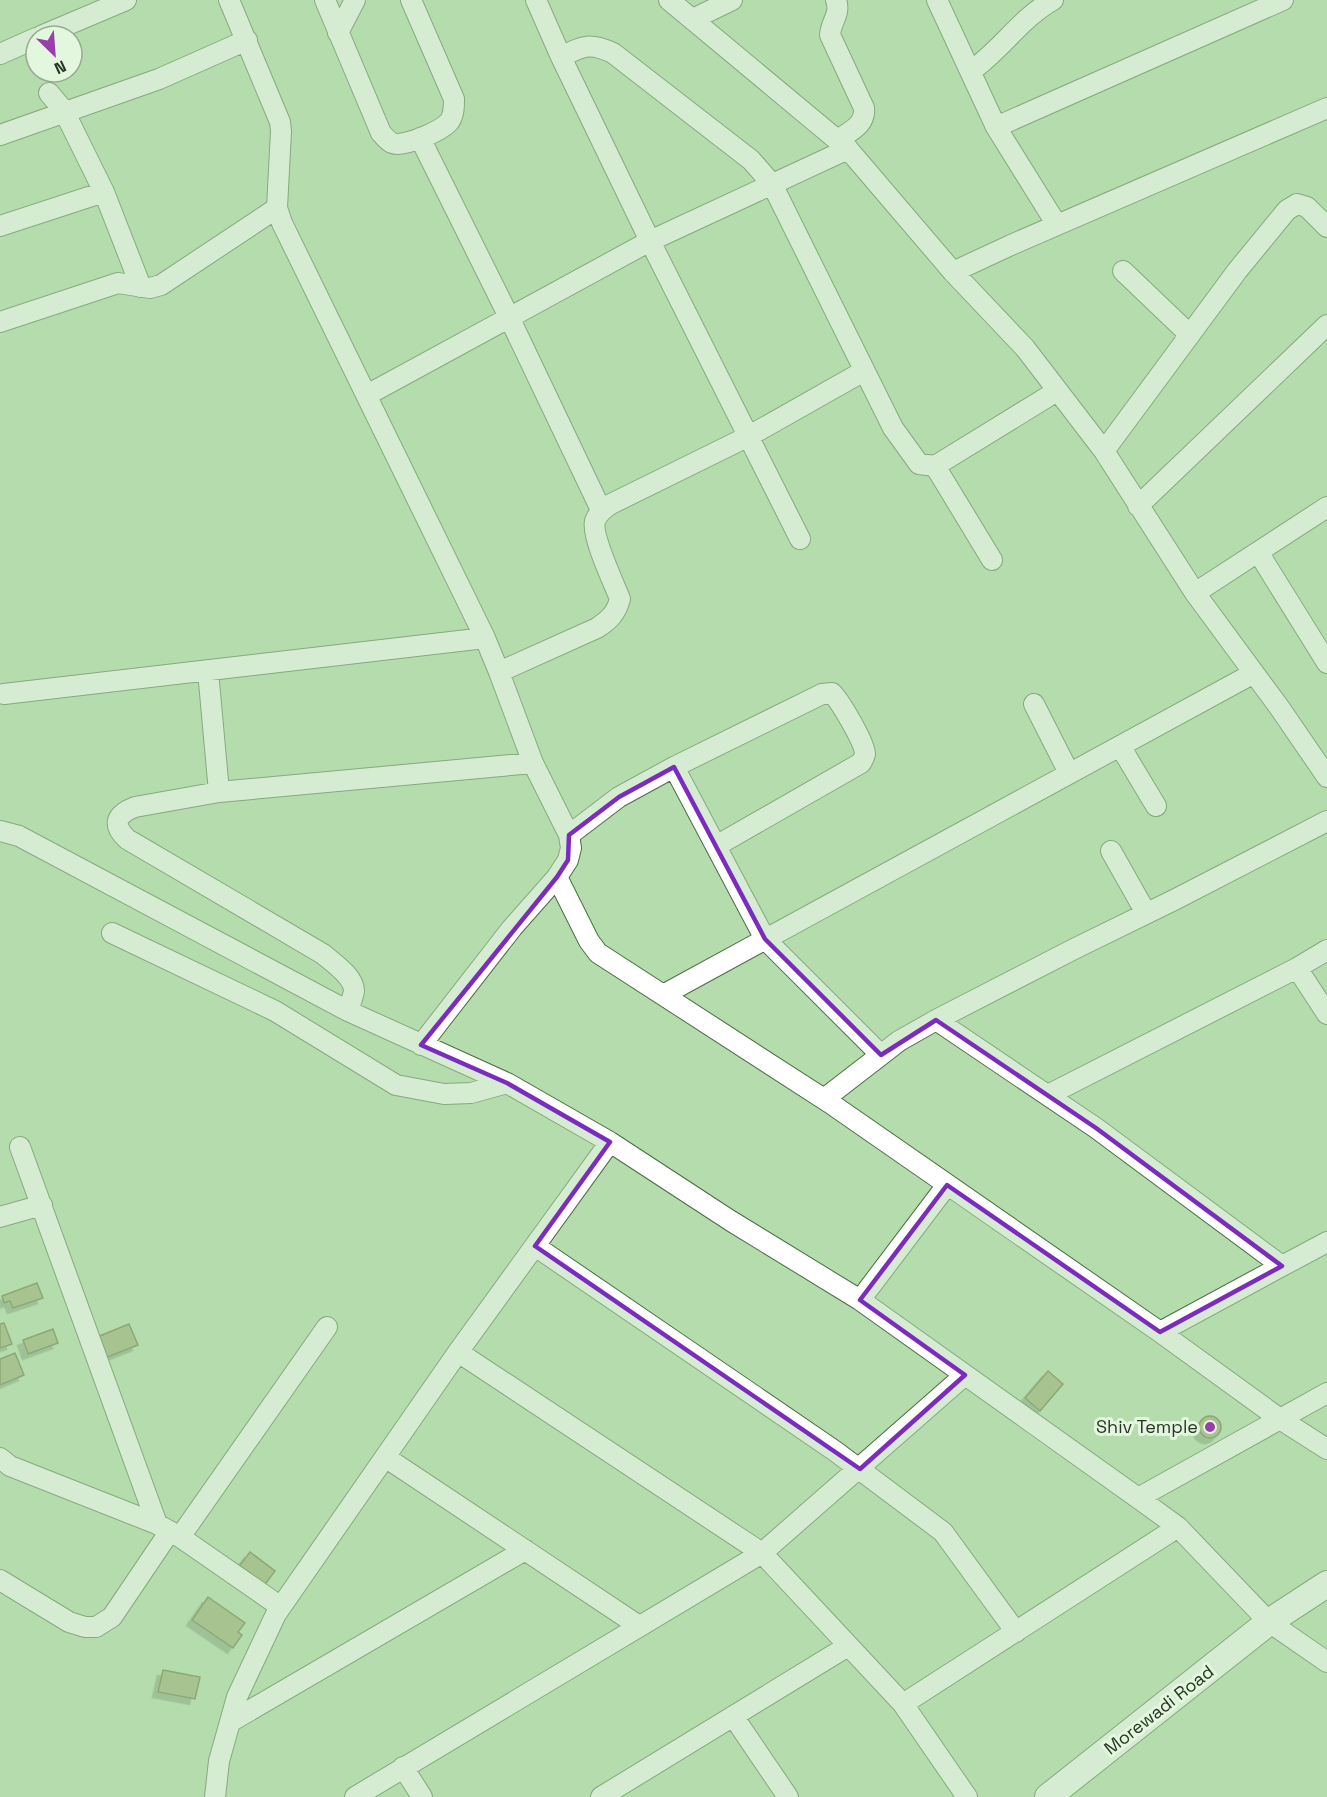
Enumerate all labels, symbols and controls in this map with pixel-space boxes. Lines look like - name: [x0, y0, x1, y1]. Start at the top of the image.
- north arrow: [24, 24, 84, 84]
- text: N: [51, 55, 69, 79]
- place label: Shiv Temple: [1096, 1415, 1198, 1438]
- marker: Shiv Temple: [1203, 1420, 1217, 1434]
- street label: Morewadi Road: [1099, 1660, 1218, 1760]

